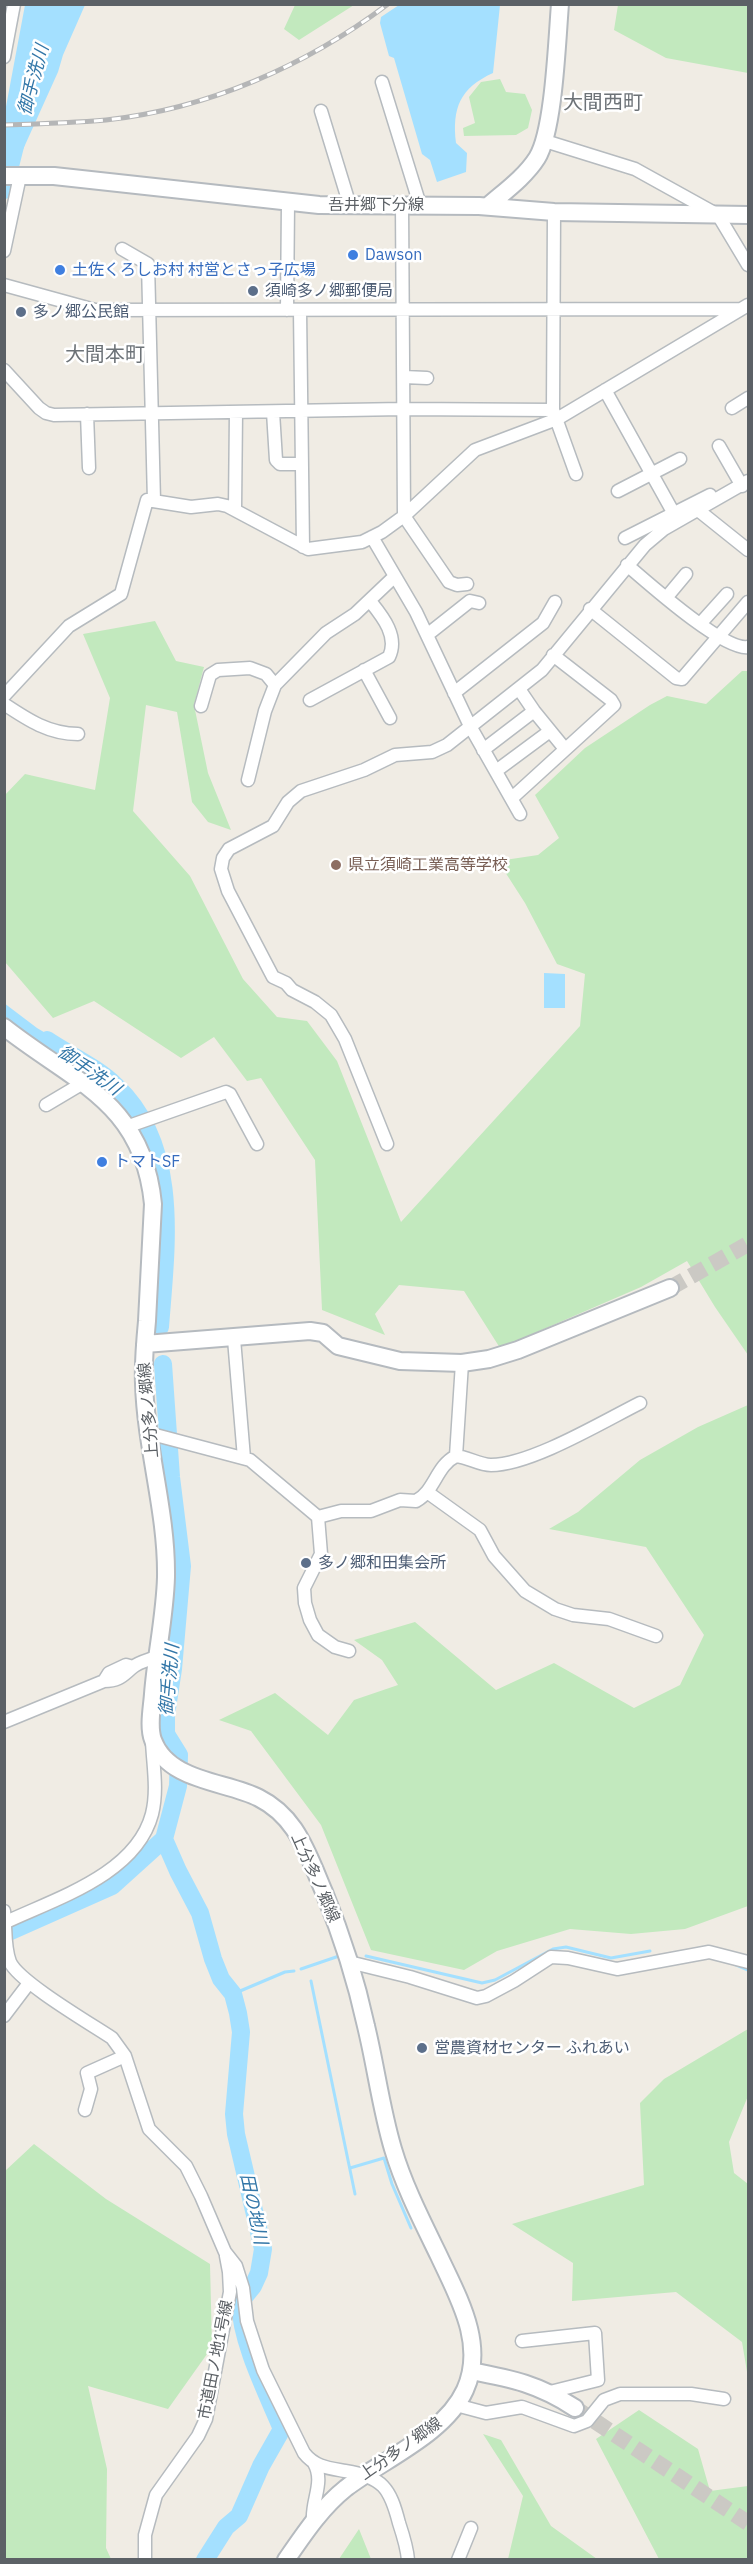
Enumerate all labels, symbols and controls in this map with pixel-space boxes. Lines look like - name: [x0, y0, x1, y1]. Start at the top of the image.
- water label: 御手洗川: [14, 42, 54, 118]
- district label: 大間西町: [563, 91, 643, 115]
- street label: 吾井郷下分線: [328, 195, 424, 215]
- place label: Dawson: [365, 245, 422, 265]
- marker: Dawson: [346, 248, 360, 262]
- place label: 土佐くろしお村 村営とさっ子広場: [72, 260, 316, 280]
- marker: 土佐くろしお村 村営とさっ子広場: [53, 263, 67, 277]
- place label: 須崎多ノ郷郵便局: [265, 281, 393, 301]
- marker: 須崎多ノ郷郵便局: [246, 284, 260, 298]
- place label: 多ノ郷公民館: [33, 302, 129, 322]
- marker: 多ノ郷公民館: [14, 305, 28, 319]
- district label: 大間本町: [65, 343, 145, 367]
- place label: 県立須崎工業高等学校: [348, 855, 508, 875]
- marker: 県立須崎工業高等学校: [329, 858, 343, 872]
- water label: 御手洗川: [53, 1042, 125, 1100]
- place label: トマトSF: [114, 1152, 180, 1172]
- marker: トマトSF: [95, 1155, 109, 1169]
- street label: 上分多ノ郷線: [135, 1361, 163, 1459]
- place label: 多ノ郷和田集会所: [318, 1553, 446, 1573]
- marker: 多ノ郷和田集会所: [299, 1556, 313, 1570]
- water label: 御手洗川: [156, 1643, 184, 1717]
- street label: 上分多ノ郷線: [287, 1830, 343, 1926]
- place label: 営農資材センター ふれあい: [434, 2038, 630, 2058]
- marker: 営農資材センター ふれあい: [415, 2041, 429, 2055]
- water label: 田の地川: [235, 2172, 271, 2246]
- street label: 市道田ノ地1号線: [195, 2298, 237, 2422]
- street label: 上分多ノ郷線: [356, 2414, 446, 2484]

